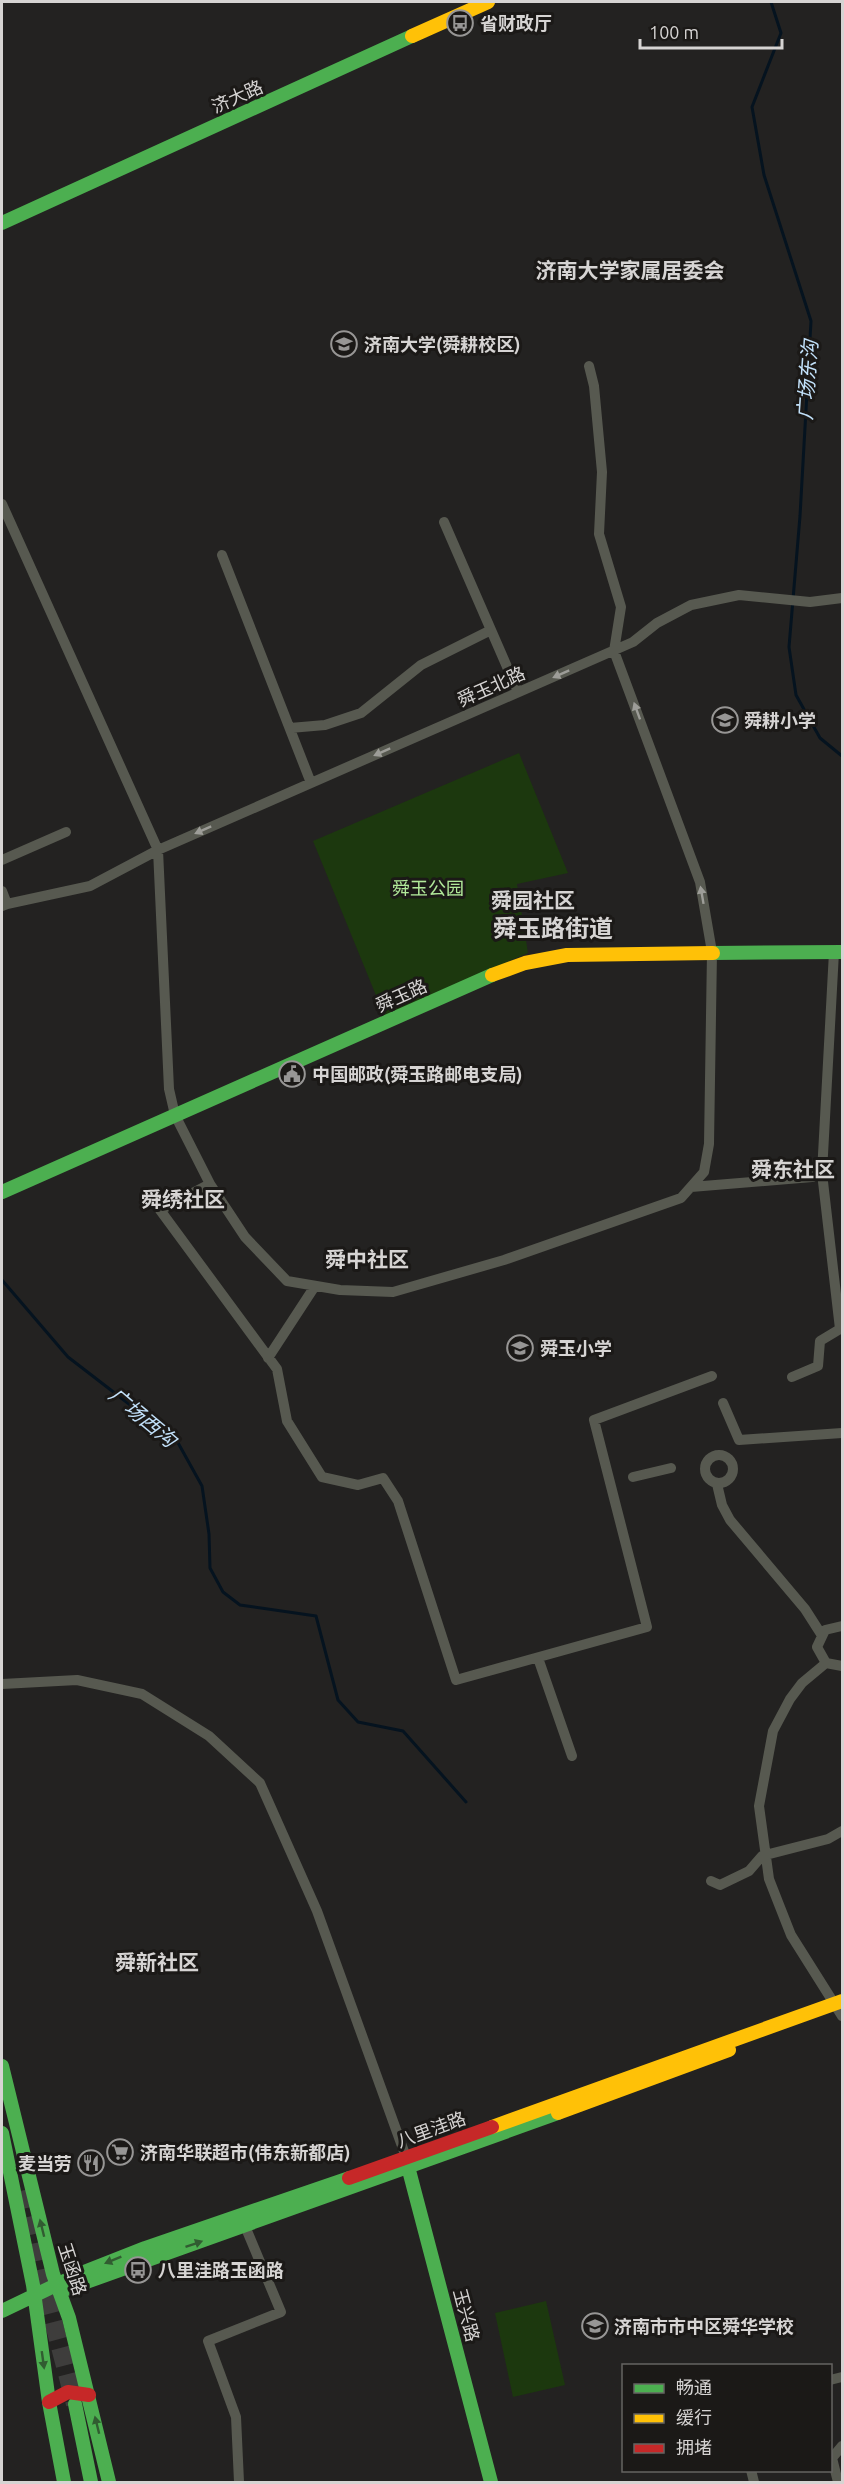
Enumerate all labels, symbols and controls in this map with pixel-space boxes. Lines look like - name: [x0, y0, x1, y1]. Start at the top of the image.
- bus stop icon: 省财政厅: [445, 8, 475, 38]
- scale bar: [640, 12, 782, 50]
- place label: 省财政厅: [480, 13, 552, 33]
- text: 100 m: [649, 22, 699, 42]
- street label: 济大路: [208, 76, 266, 116]
- district label: 济南大学家属居委会: [536, 258, 725, 282]
- school or university icon: 济南大学(舜耕校区): [329, 329, 359, 359]
- place label: 济南大学(舜耕校区): [364, 334, 520, 355]
- water label: 广场东沟: [793, 337, 821, 421]
- street label: 舜玉北路: [454, 662, 528, 710]
- one-way arrow: [551, 669, 569, 679]
- one-way arrow: [631, 702, 641, 720]
- school or university icon: 舜耕小学: [710, 705, 740, 735]
- place label: 舜耕小学: [744, 710, 816, 730]
- one-way arrow: [373, 748, 391, 757]
- one-way arrow: [194, 825, 212, 835]
- park label: 舜玉公园: [392, 878, 464, 898]
- one-way arrow: [698, 885, 707, 904]
- district label: 舜园社区: [491, 888, 575, 912]
- district label: 舜玉路街道: [493, 915, 613, 942]
- street label: 舜玉路: [372, 975, 430, 1015]
- public building icon: 中国邮政(舜玉路邮电支局): [277, 1059, 307, 1089]
- place label: 中国邮政(舜玉路邮电支局): [312, 1064, 522, 1085]
- district label: 舜东社区: [751, 1157, 835, 1181]
- district label: 舜绣社区: [141, 1187, 225, 1211]
- district label: 舜中社区: [325, 1247, 409, 1271]
- school or university icon: 舜玉小学: [505, 1333, 535, 1363]
- place label: 舜玉小学: [540, 1338, 612, 1358]
- water label: 广场西沟: [105, 1382, 183, 1453]
- district label: 舜新社区: [115, 1950, 199, 1974]
- street label: 八里洼路: [394, 2107, 468, 2151]
- supermarket icon: 济南华联超市(伟东新都店): [105, 2137, 135, 2167]
- place label: 济南华联超市(伟东新都店): [140, 2142, 350, 2163]
- restaurant icon: 麦当劳: [76, 2148, 106, 2178]
- place label: 麦当劳: [18, 2153, 72, 2173]
- one-way arrow: [36, 2218, 46, 2237]
- one-way arrow: [185, 2239, 203, 2249]
- street label: 玉函路: [55, 2240, 91, 2298]
- bus stop icon: 八里洼路玉函路: [123, 2255, 153, 2285]
- one-way arrow: [104, 2256, 122, 2265]
- place label: 八里洼路玉函路: [158, 2260, 284, 2280]
- street label: 玉兴路: [450, 2286, 484, 2344]
- school or university icon: 济南市市中区舜华学校: [580, 2311, 610, 2341]
- place label: 济南市市中区舜华学校: [614, 2316, 794, 2336]
- one-way arrow: [39, 2351, 48, 2370]
- legend: [622, 2364, 832, 2472]
- text: 畅通: [676, 2377, 712, 2397]
- text: 缓行: [676, 2407, 712, 2427]
- one-way arrow: [91, 2416, 101, 2435]
- text: 拥堵: [676, 2437, 712, 2457]

